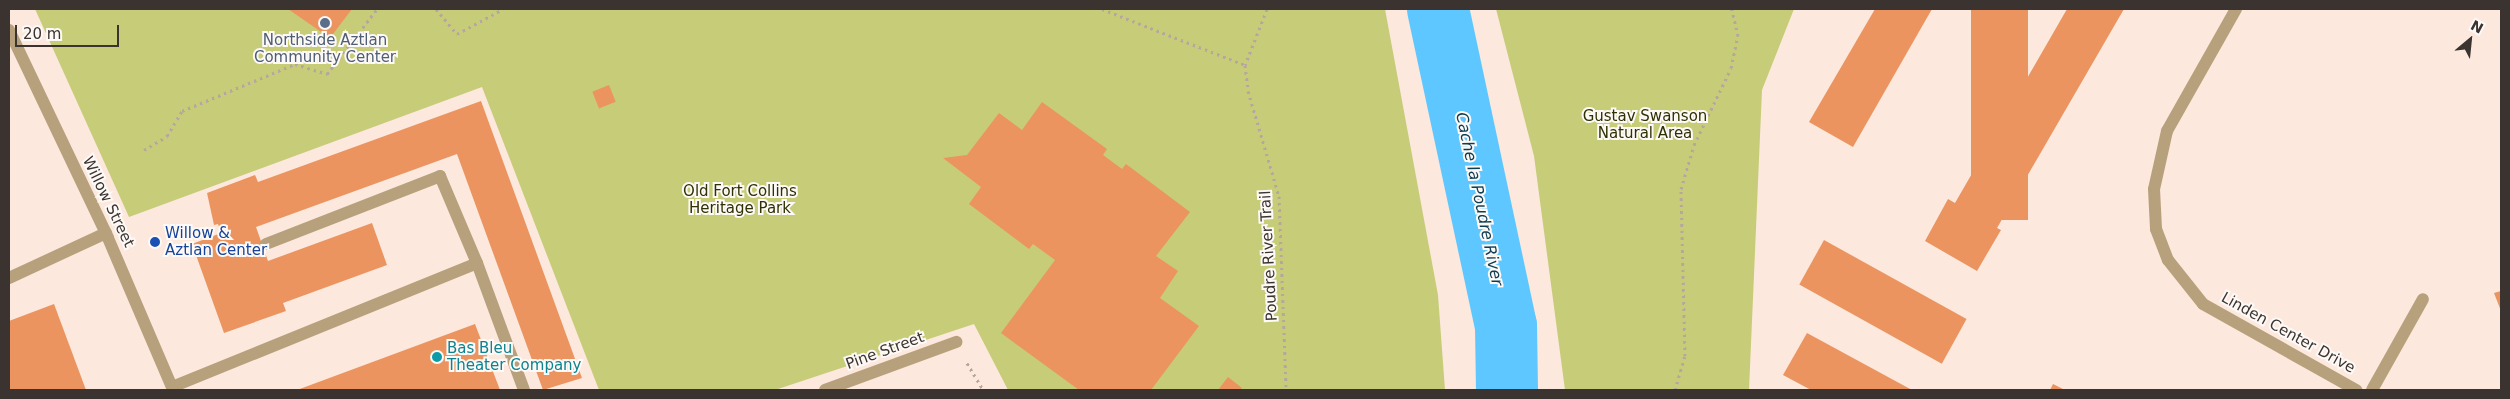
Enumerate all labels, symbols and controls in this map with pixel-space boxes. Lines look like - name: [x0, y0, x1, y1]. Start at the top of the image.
- scale bar: [18, 15, 121, 47]
- north arrow: [2445, 15, 2495, 65]
- marker: Northside Aztlan Community Center: [319, 17, 331, 29]
- text: N: [2468, 17, 2486, 37]
- text: 20 m: [23, 25, 61, 43]
- place label: Northside Aztlan Community Center: [254, 31, 396, 66]
- park label: Gustav Swanson Natural Area: [1583, 107, 1707, 142]
- water label: Cache la Poudre River: [1451, 110, 1507, 288]
- street label: Willow Street: [78, 154, 138, 250]
- park label: Old Fort Collins Heritage Park: [683, 182, 797, 217]
- street label: Poudre River Trail: [1257, 190, 1281, 322]
- place label: Willow & Aztlan Center: [165, 224, 267, 259]
- marker: Willow & Aztlan Center: [149, 236, 161, 248]
- street label: Linden Center Drive: [2218, 289, 2358, 377]
- street label: Pine Street: [843, 329, 927, 373]
- place label: Bas Bleu Theater Company: [447, 339, 581, 374]
- marker: Bas Bleu Theater Company: [431, 351, 443, 363]

